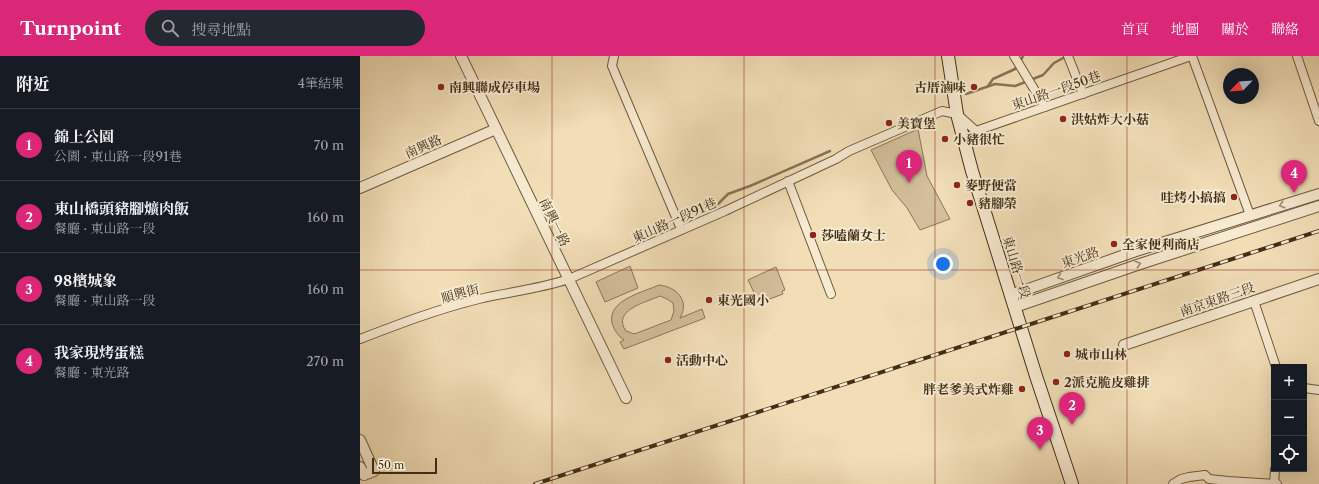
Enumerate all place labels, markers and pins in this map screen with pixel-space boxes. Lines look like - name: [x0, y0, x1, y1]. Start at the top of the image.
- place label: 南興聯成停車場: [449, 79, 540, 95]
- place label: 古厝滷味: [914, 79, 966, 95]
- marker: 南興聯成停車場: [436, 82, 446, 92]
- marker: 古厝滷味: [969, 82, 979, 92]
- place label: 洪姑炸大小菇: [1071, 111, 1149, 127]
- marker: 洪姑炸大小菇: [1058, 114, 1068, 124]
- place label: 美寶堡: [897, 115, 936, 131]
- marker: 美寶堡: [884, 118, 894, 128]
- place label: 小豬很忙: [953, 131, 1005, 147]
- marker: 小豬很忙: [940, 134, 950, 144]
- pin: 1: [896, 150, 922, 183]
- pin: 4: [1281, 160, 1307, 193]
- place label: 麥野便當: [965, 177, 1017, 193]
- marker: 麥野便當: [952, 180, 962, 190]
- place label: 哇烤小搞搞: [1161, 189, 1226, 205]
- marker: 哇烤小搞搞: [1229, 192, 1239, 202]
- place label: 豬腳榮: [978, 195, 1017, 211]
- marker: 豬腳榮: [965, 198, 975, 208]
- place label: 莎嗑蘭女士: [821, 227, 886, 243]
- marker: 莎嗑蘭女士: [808, 230, 818, 240]
- place label: 全家便利商店: [1122, 236, 1200, 252]
- marker: 全家便利商店: [1109, 239, 1119, 249]
- place label: 東光國小: [717, 292, 769, 308]
- marker: 東光國小: [704, 295, 714, 305]
- place label: 城市山林: [1075, 346, 1127, 362]
- marker: 城市山林: [1062, 349, 1072, 359]
- place label: 活動中心: [676, 352, 728, 368]
- marker: 活動中心: [663, 355, 673, 365]
- place label: 2派克脆皮雞排: [1064, 374, 1150, 390]
- marker: 2派克脆皮雞排: [1051, 377, 1061, 387]
- place label: 胖老爹美式炸雞: [923, 381, 1014, 397]
- marker: 胖老爹美式炸雞: [1017, 384, 1027, 394]
- pin: 2: [1059, 392, 1085, 425]
- pin: 3: [1027, 417, 1053, 450]

